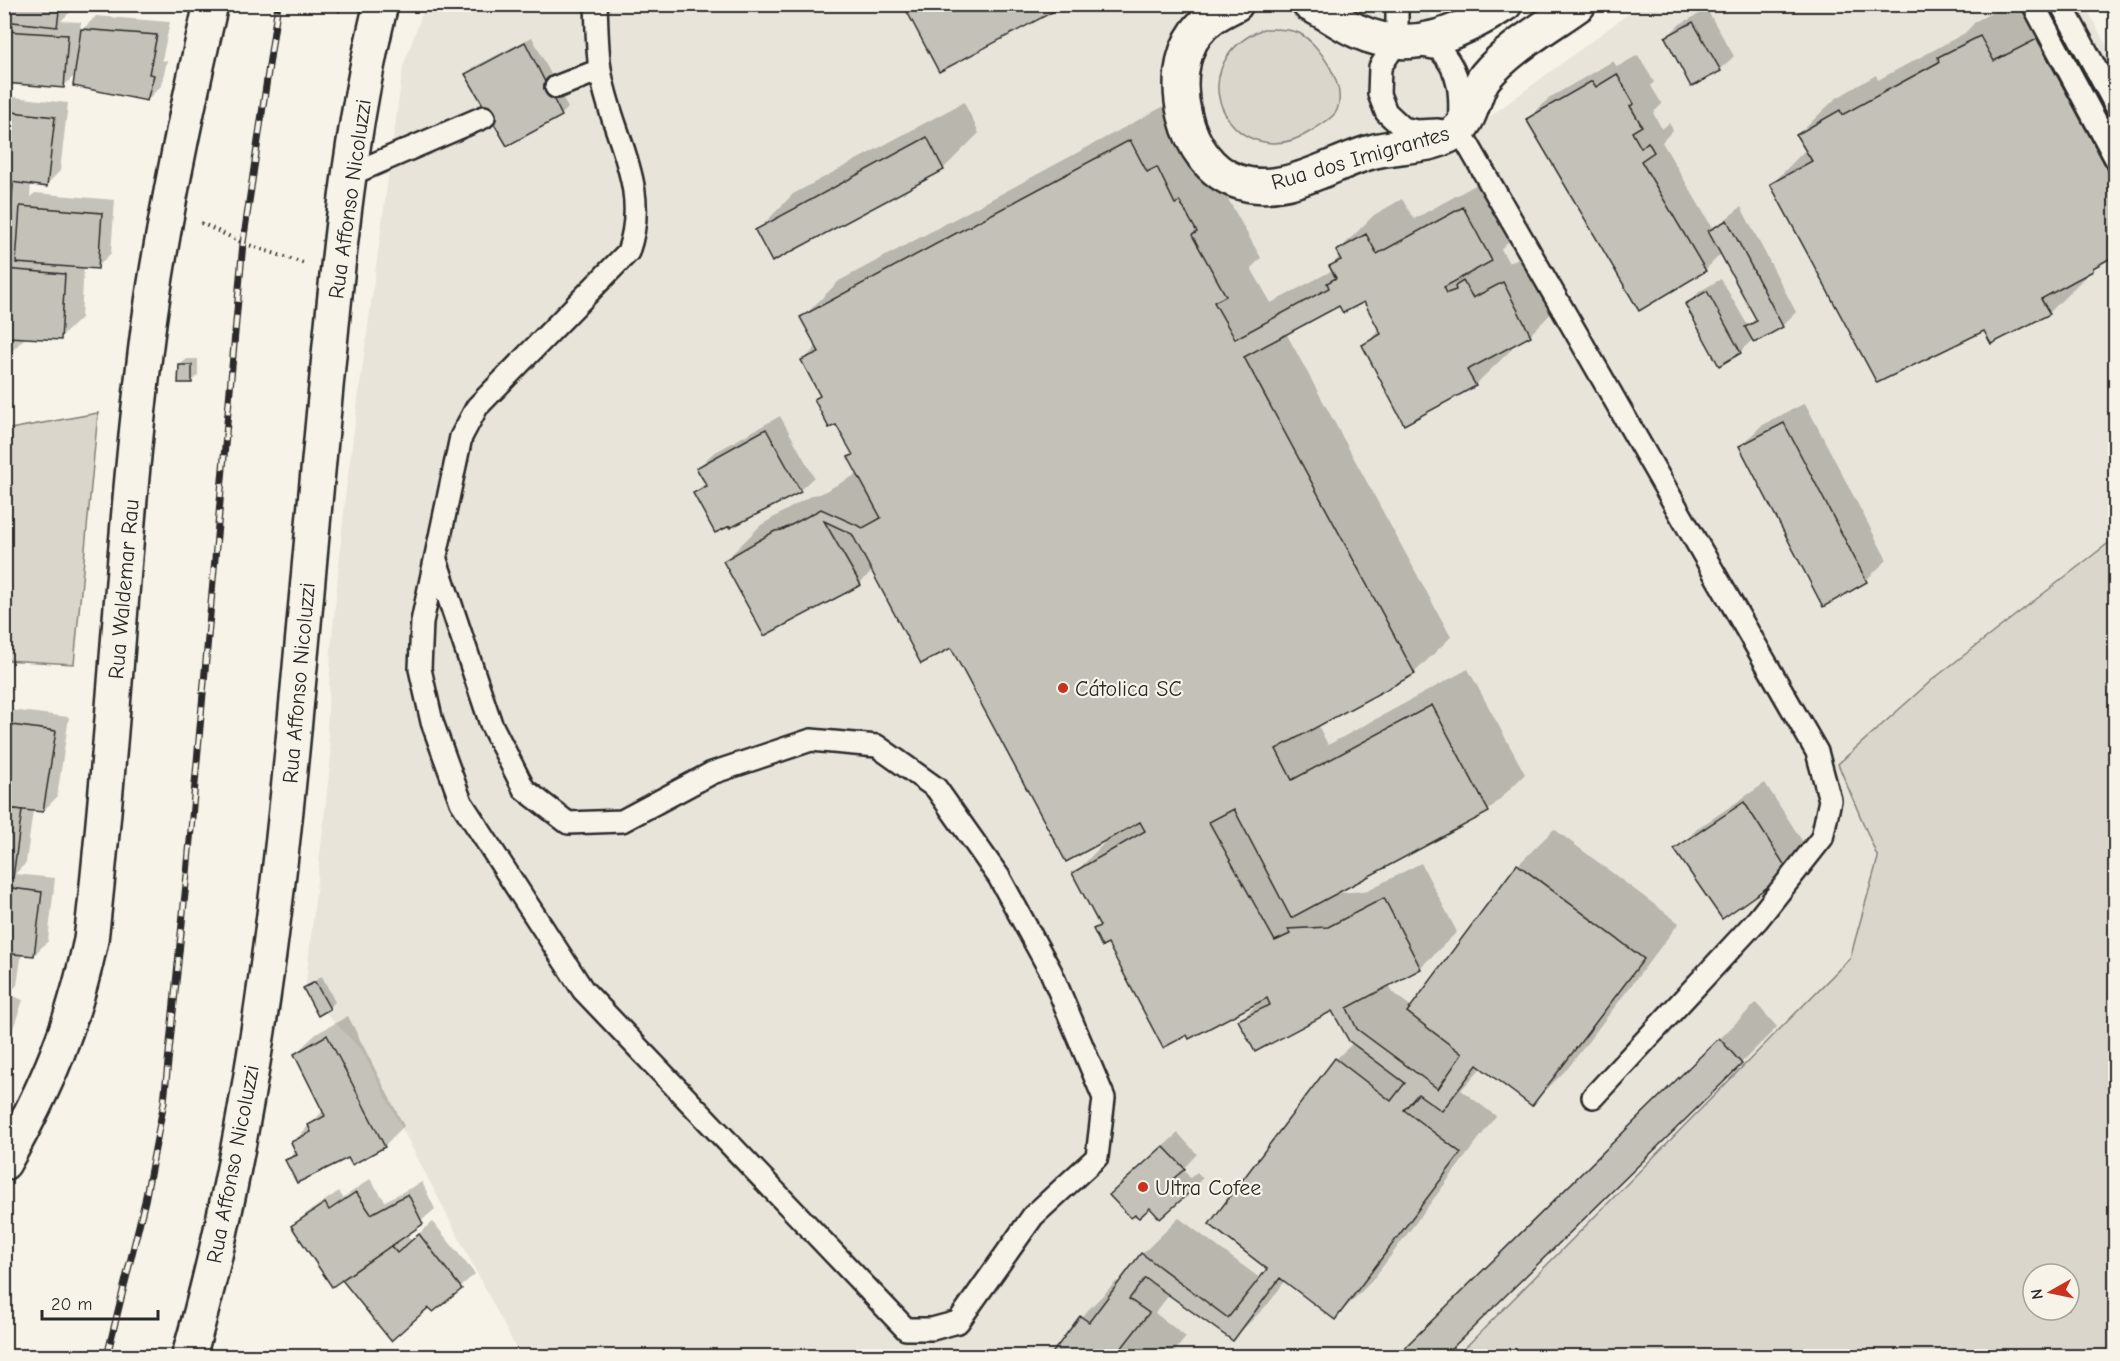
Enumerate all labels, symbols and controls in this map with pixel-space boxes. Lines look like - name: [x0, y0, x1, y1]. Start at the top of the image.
- street label: Rua Affonso Nicoluzzi: [323, 98, 377, 301]
- street label: Rua dos Imigrantes: [1268, 120, 1452, 196]
- street label: Rua Waldemar Rau: [103, 498, 145, 680]
- street label: Rua Affonso Nicoluzzi: [277, 582, 321, 785]
- place label: Cátolica SC: [1075, 676, 1182, 702]
- marker: Cátolica SC: [1056, 681, 1070, 695]
- street label: Rua Affonso Nicoluzzi: [201, 1063, 265, 1266]
- place label: Ultra Cofee: [1155, 1175, 1261, 1201]
- marker: Ultra Cofee: [1136, 1180, 1150, 1194]
- north arrow: [2021, 1262, 2081, 1322]
- scale bar: [42, 1283, 158, 1321]
- text: N: [2027, 1288, 2047, 1301]
- text: 20 m: [51, 1294, 92, 1315]

